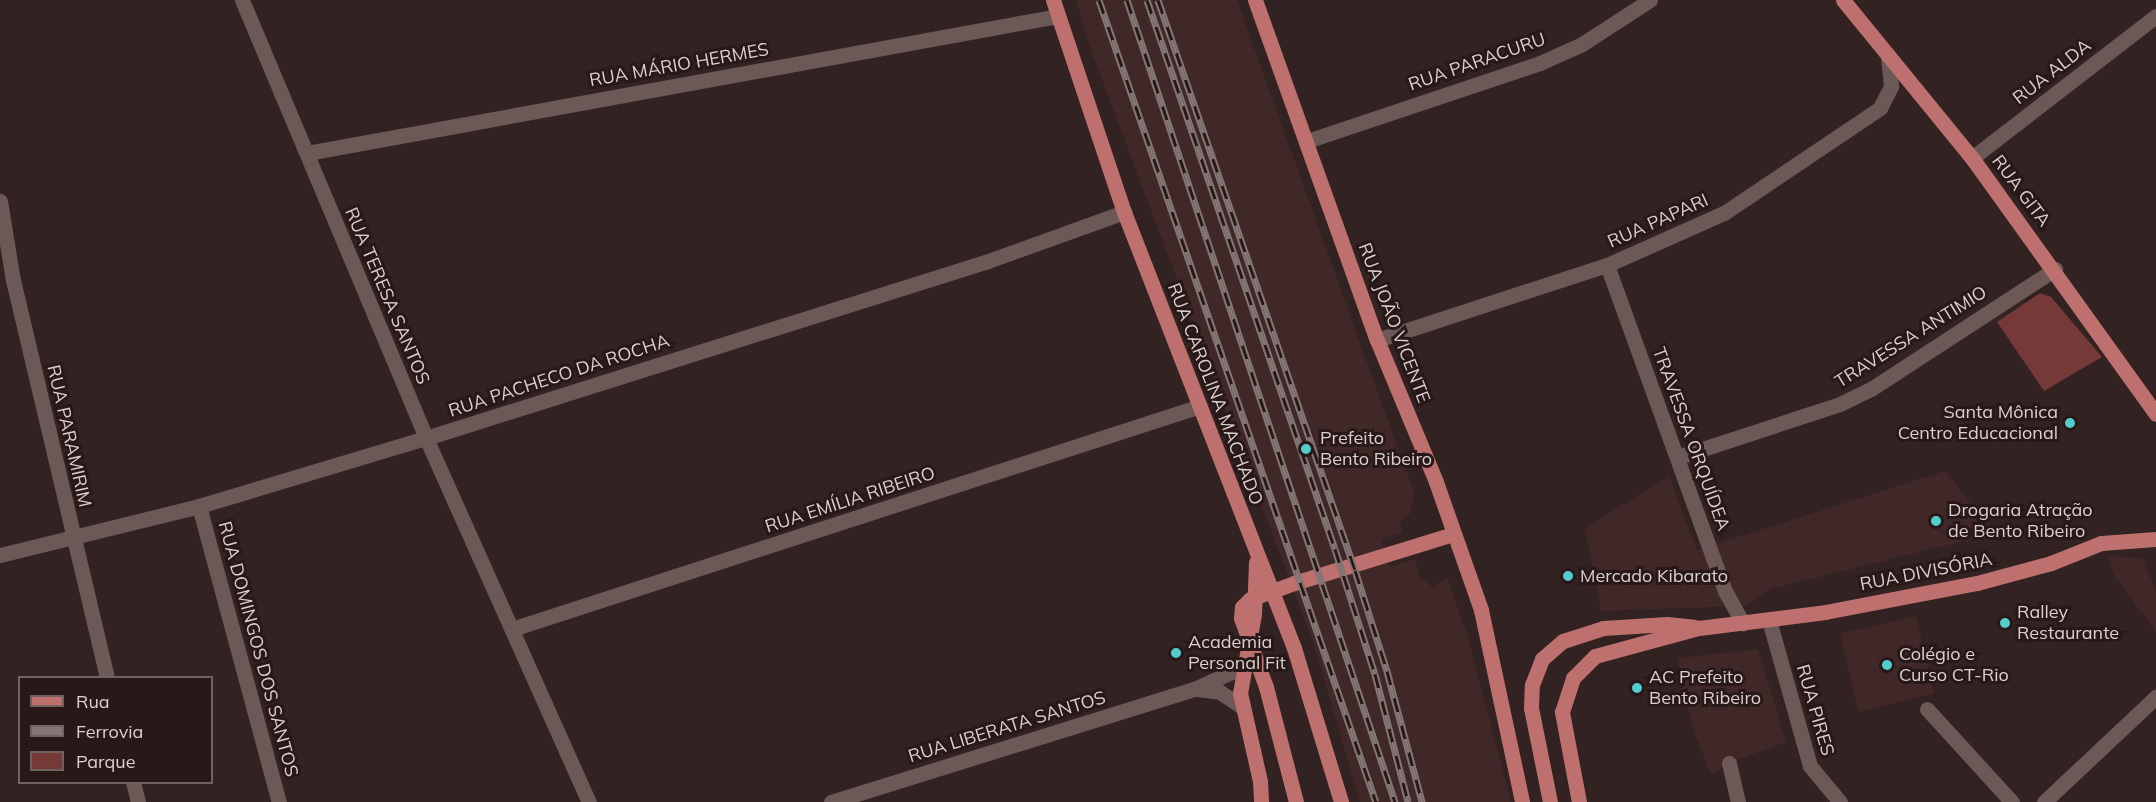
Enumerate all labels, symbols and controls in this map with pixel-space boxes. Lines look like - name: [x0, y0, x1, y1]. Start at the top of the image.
- street label: RUA PARACURU: [1406, 28, 1548, 96]
- street label: RUA ALDA: [2009, 35, 2095, 109]
- street label: RUA MÁRIO HERMES: [588, 39, 770, 91]
- street label: RUA GITA: [1987, 151, 2055, 231]
- street label: RUA PAPARI: [1604, 189, 1712, 253]
- street label: RUA TERESA SANTOS: [340, 204, 434, 388]
- street label: RUA JOÃO VICENTE: [1354, 240, 1434, 406]
- street label: RUA CAROLINA MACHADO: [1163, 280, 1267, 508]
- street label: TRAVESSA ANTIMIO: [1831, 282, 1991, 392]
- street label: RUA PACHECO DA ROCHA: [446, 330, 672, 422]
- street label: TRAVESSA ORQUÍDEA: [1648, 344, 1734, 534]
- street label: RUA PARAMIRIM: [42, 363, 96, 509]
- place label: Santa Mônica Centro Educacional: [1898, 402, 2058, 444]
- marker: Santa Mônica Centro Educacional: [2063, 416, 2077, 430]
- place label: Prefeito Bento Ribeiro: [1320, 428, 1432, 470]
- marker: Prefeito Bento Ribeiro: [1297, 440, 1315, 458]
- street label: RUA EMÍLIA RIBEIRO: [762, 462, 938, 538]
- place label: Drogaria Atração de Bento Ribeiro: [1948, 500, 2093, 542]
- marker: Drogaria Atração de Bento Ribeiro: [1929, 514, 1943, 528]
- street label: RUA DOMINGOS DOS SANTOS: [213, 519, 303, 779]
- street label: RUA DIVISÓRIA: [1858, 549, 1994, 595]
- place label: Mercado Kibarato: [1580, 565, 1728, 587]
- marker: Mercado Kibarato: [1561, 569, 1575, 583]
- place label: Ralley Restaurante: [2017, 602, 2119, 644]
- marker: Ralley Restaurante: [1998, 616, 2012, 630]
- place label: Academia Personal Fit: [1188, 632, 1286, 674]
- place label: Colégio e Curso CT-Rio: [1899, 644, 2009, 686]
- marker: Academia Personal Fit: [1169, 646, 1183, 660]
- marker: Colégio e Curso CT-Rio: [1880, 658, 1894, 672]
- street label: RUA PIRES: [1792, 662, 1838, 758]
- place label: AC Prefeito Bento Ribeiro: [1649, 667, 1761, 710]
- legend: [18, 676, 213, 784]
- marker: AC Prefeito Bento Ribeiro: [1630, 681, 1644, 695]
- street label: RUA LIBERATA SANTOS: [906, 687, 1108, 767]
- text: Rua: [76, 690, 110, 713]
- text: Ferrovia: [76, 720, 143, 743]
- text: Parque: [76, 750, 135, 773]

